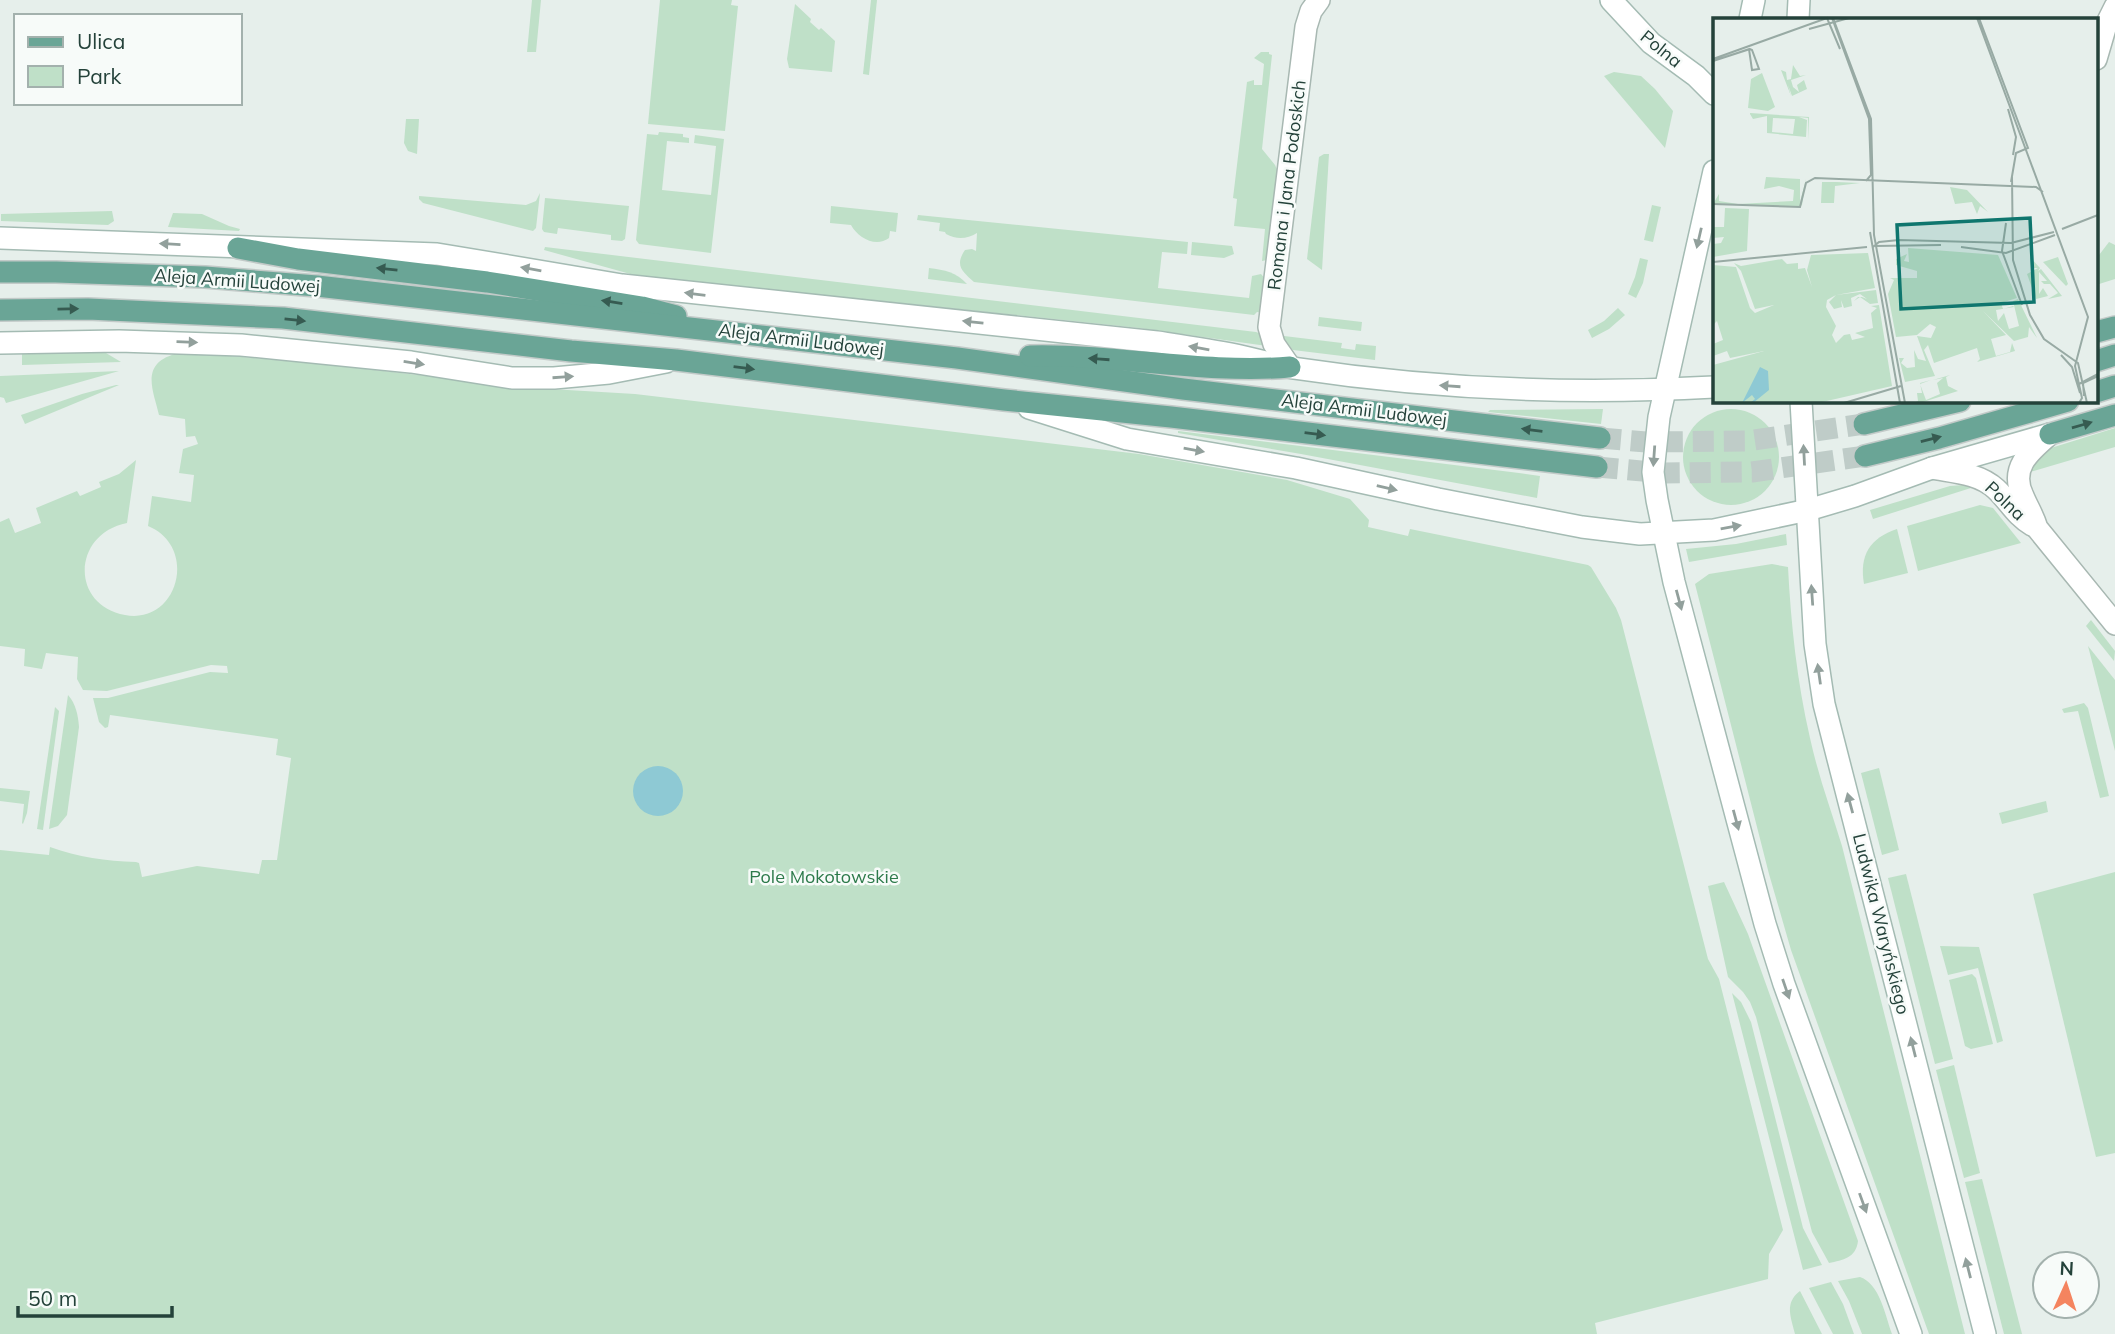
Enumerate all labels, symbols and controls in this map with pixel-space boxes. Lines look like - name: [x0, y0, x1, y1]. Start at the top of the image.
- legend: [14, 14, 242, 105]
- inset map: [1713, 18, 2098, 402]
- street label: Polna: [1636, 25, 1687, 72]
- text: Ulica: [77, 28, 125, 54]
- text: Park: [77, 63, 121, 89]
- street label: Romana i Jana Podoskich: [1262, 79, 1311, 291]
- one-way arrow: [1693, 227, 1704, 249]
- one-way arrow: [159, 238, 181, 249]
- street label: Aleja Armii Ludowej: [153, 263, 321, 298]
- one-way arrow: [375, 263, 397, 274]
- one-way arrow: [520, 263, 542, 274]
- one-way arrow: [684, 288, 706, 299]
- one-way arrow: [601, 296, 623, 307]
- one-way arrow: [57, 303, 79, 315]
- one-way arrow: [285, 314, 307, 325]
- one-way arrow: [962, 317, 984, 328]
- street label: Aleja Armii Ludowej: [717, 318, 885, 361]
- one-way arrow: [177, 337, 199, 348]
- one-way arrow: [1188, 343, 1210, 354]
- one-way arrow: [1088, 353, 1110, 364]
- one-way arrow: [403, 358, 425, 369]
- one-way arrow: [733, 363, 755, 374]
- one-way arrow: [552, 371, 574, 382]
- one-way arrow: [1438, 381, 1460, 392]
- street label: Aleja Armii Ludowej: [1280, 388, 1448, 431]
- one-way arrow: [2072, 419, 2093, 429]
- one-way arrow: [1521, 424, 1543, 435]
- one-way arrow: [1304, 429, 1326, 440]
- one-way arrow: [1920, 433, 1942, 444]
- one-way arrow: [1798, 444, 1809, 466]
- one-way arrow: [1183, 445, 1205, 456]
- one-way arrow: [1648, 445, 1659, 467]
- street label: Polna: [1980, 476, 2030, 525]
- one-way arrow: [1376, 483, 1398, 494]
- one-way arrow: [1720, 521, 1742, 532]
- one-way arrow: [1807, 583, 1818, 605]
- one-way arrow: [1674, 589, 1685, 611]
- one-way arrow: [1814, 663, 1825, 685]
- one-way arrow: [1844, 792, 1855, 814]
- one-way arrow: [1731, 809, 1742, 831]
- street label: Ludwika Waryńskiego: [1848, 831, 1915, 1017]
- park label: Pole Mokotowskie: [749, 865, 899, 888]
- one-way arrow: [1781, 978, 1792, 999]
- one-way arrow: [1907, 1036, 1918, 1058]
- one-way arrow: [1858, 1192, 1869, 1213]
- north arrow: [2031, 1250, 2101, 1320]
- text: N: [2059, 1256, 2075, 1280]
- one-way arrow: [1962, 1257, 1973, 1279]
- scale bar: [18, 1274, 172, 1318]
- text: 50 m: [28, 1285, 77, 1311]

